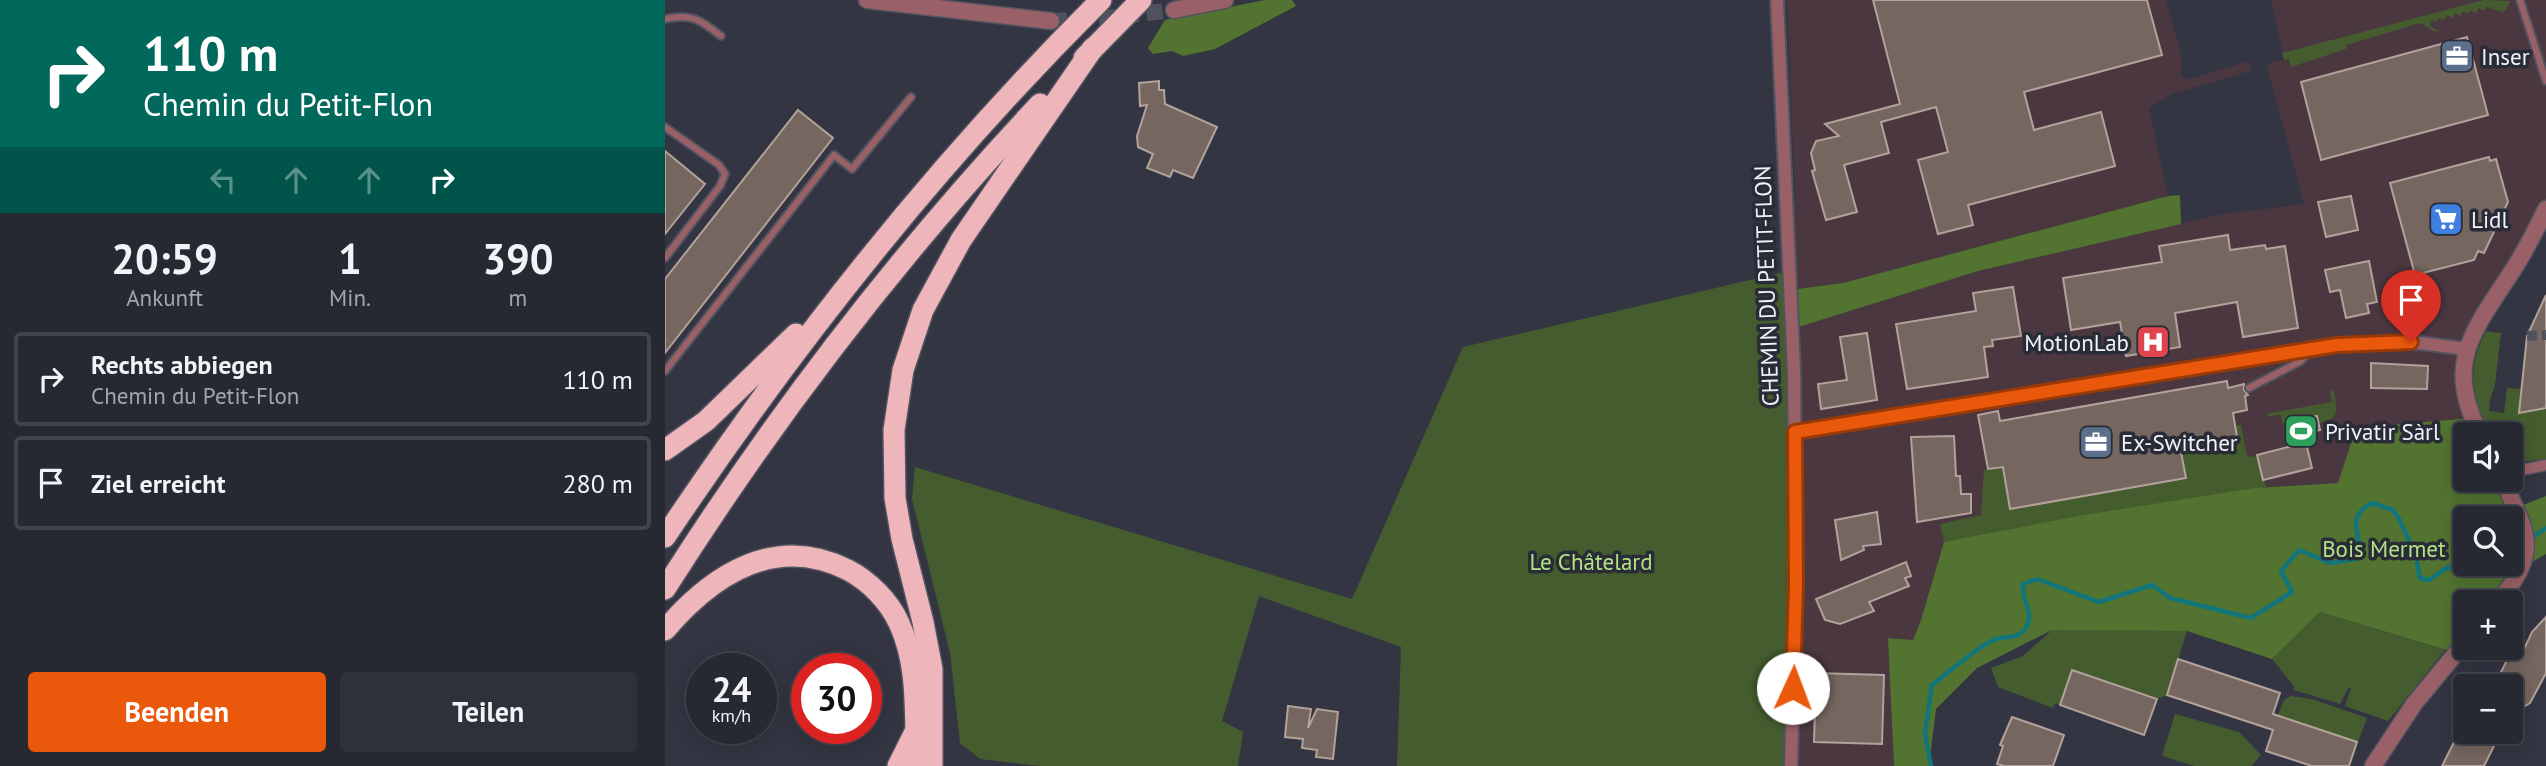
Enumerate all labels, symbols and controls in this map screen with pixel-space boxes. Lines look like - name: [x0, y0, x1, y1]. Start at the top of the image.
- text: 110 m: [143, 21, 278, 85]
- icon: right: [28, 28, 119, 119]
- office icon: Inser: [2438, 37, 2476, 75]
- place label: Inser: [2481, 42, 2530, 71]
- text: Chemin du Petit-Flon: [143, 83, 433, 125]
- icon: left: [204, 161, 242, 199]
- icon: ahead: [277, 161, 315, 199]
- icon: ahead: [350, 161, 388, 199]
- icon: right: [423, 161, 461, 199]
- street label: CHEMIN DU PETIT-FLON: [1747, 165, 1785, 407]
- supermarket icon: Lidl: [2427, 200, 2465, 238]
- place label: Lidl: [2471, 205, 2508, 234]
- text: 20:59: [111, 231, 218, 286]
- text: 1: [338, 231, 362, 286]
- text: 390: [482, 231, 554, 286]
- pin: [2381, 270, 2441, 342]
- icon: arrive: [2392, 281, 2430, 319]
- text: Ankunft: [126, 283, 203, 312]
- text: Min.: [329, 283, 371, 312]
- text: m: [509, 283, 527, 312]
- hospital icon: MotionLab: [2134, 323, 2172, 361]
- place label: MotionLab: [2024, 328, 2129, 357]
- text: Rechts abbiegen: [91, 348, 273, 381]
- icon: right: [32, 360, 70, 398]
- text: 110 m: [562, 363, 633, 396]
- text: Chemin du Petit-Flon: [91, 381, 299, 410]
- sports icon: Privatir Sàrl: [2282, 412, 2320, 450]
- place label: Privatir Sàrl: [2325, 417, 2440, 446]
- map controls: [2453, 422, 2523, 744]
- button: sound: [2453, 422, 2523, 492]
- office icon: Ex-Switcher: [2077, 423, 2115, 461]
- place label: Ex-Switcher: [2121, 428, 2238, 457]
- icon: arrive: [32, 464, 70, 502]
- text: Ziel erreicht: [91, 467, 226, 500]
- text: 280 m: [562, 467, 633, 500]
- button: search: [2453, 506, 2523, 576]
- park label: Bois Mermet: [2322, 534, 2446, 563]
- park label: Le Châtelard: [1529, 547, 1653, 576]
- button: +: [2453, 590, 2523, 660]
- position arrow: [1756, 651, 1830, 725]
- speed limit sign: 30: [791, 653, 882, 744]
- text: 24: [712, 666, 751, 712]
- button: Beenden: [28, 672, 326, 752]
- button: Teilen: [340, 672, 637, 752]
- button: −: [2453, 674, 2523, 744]
- text: km/h: [712, 704, 751, 727]

